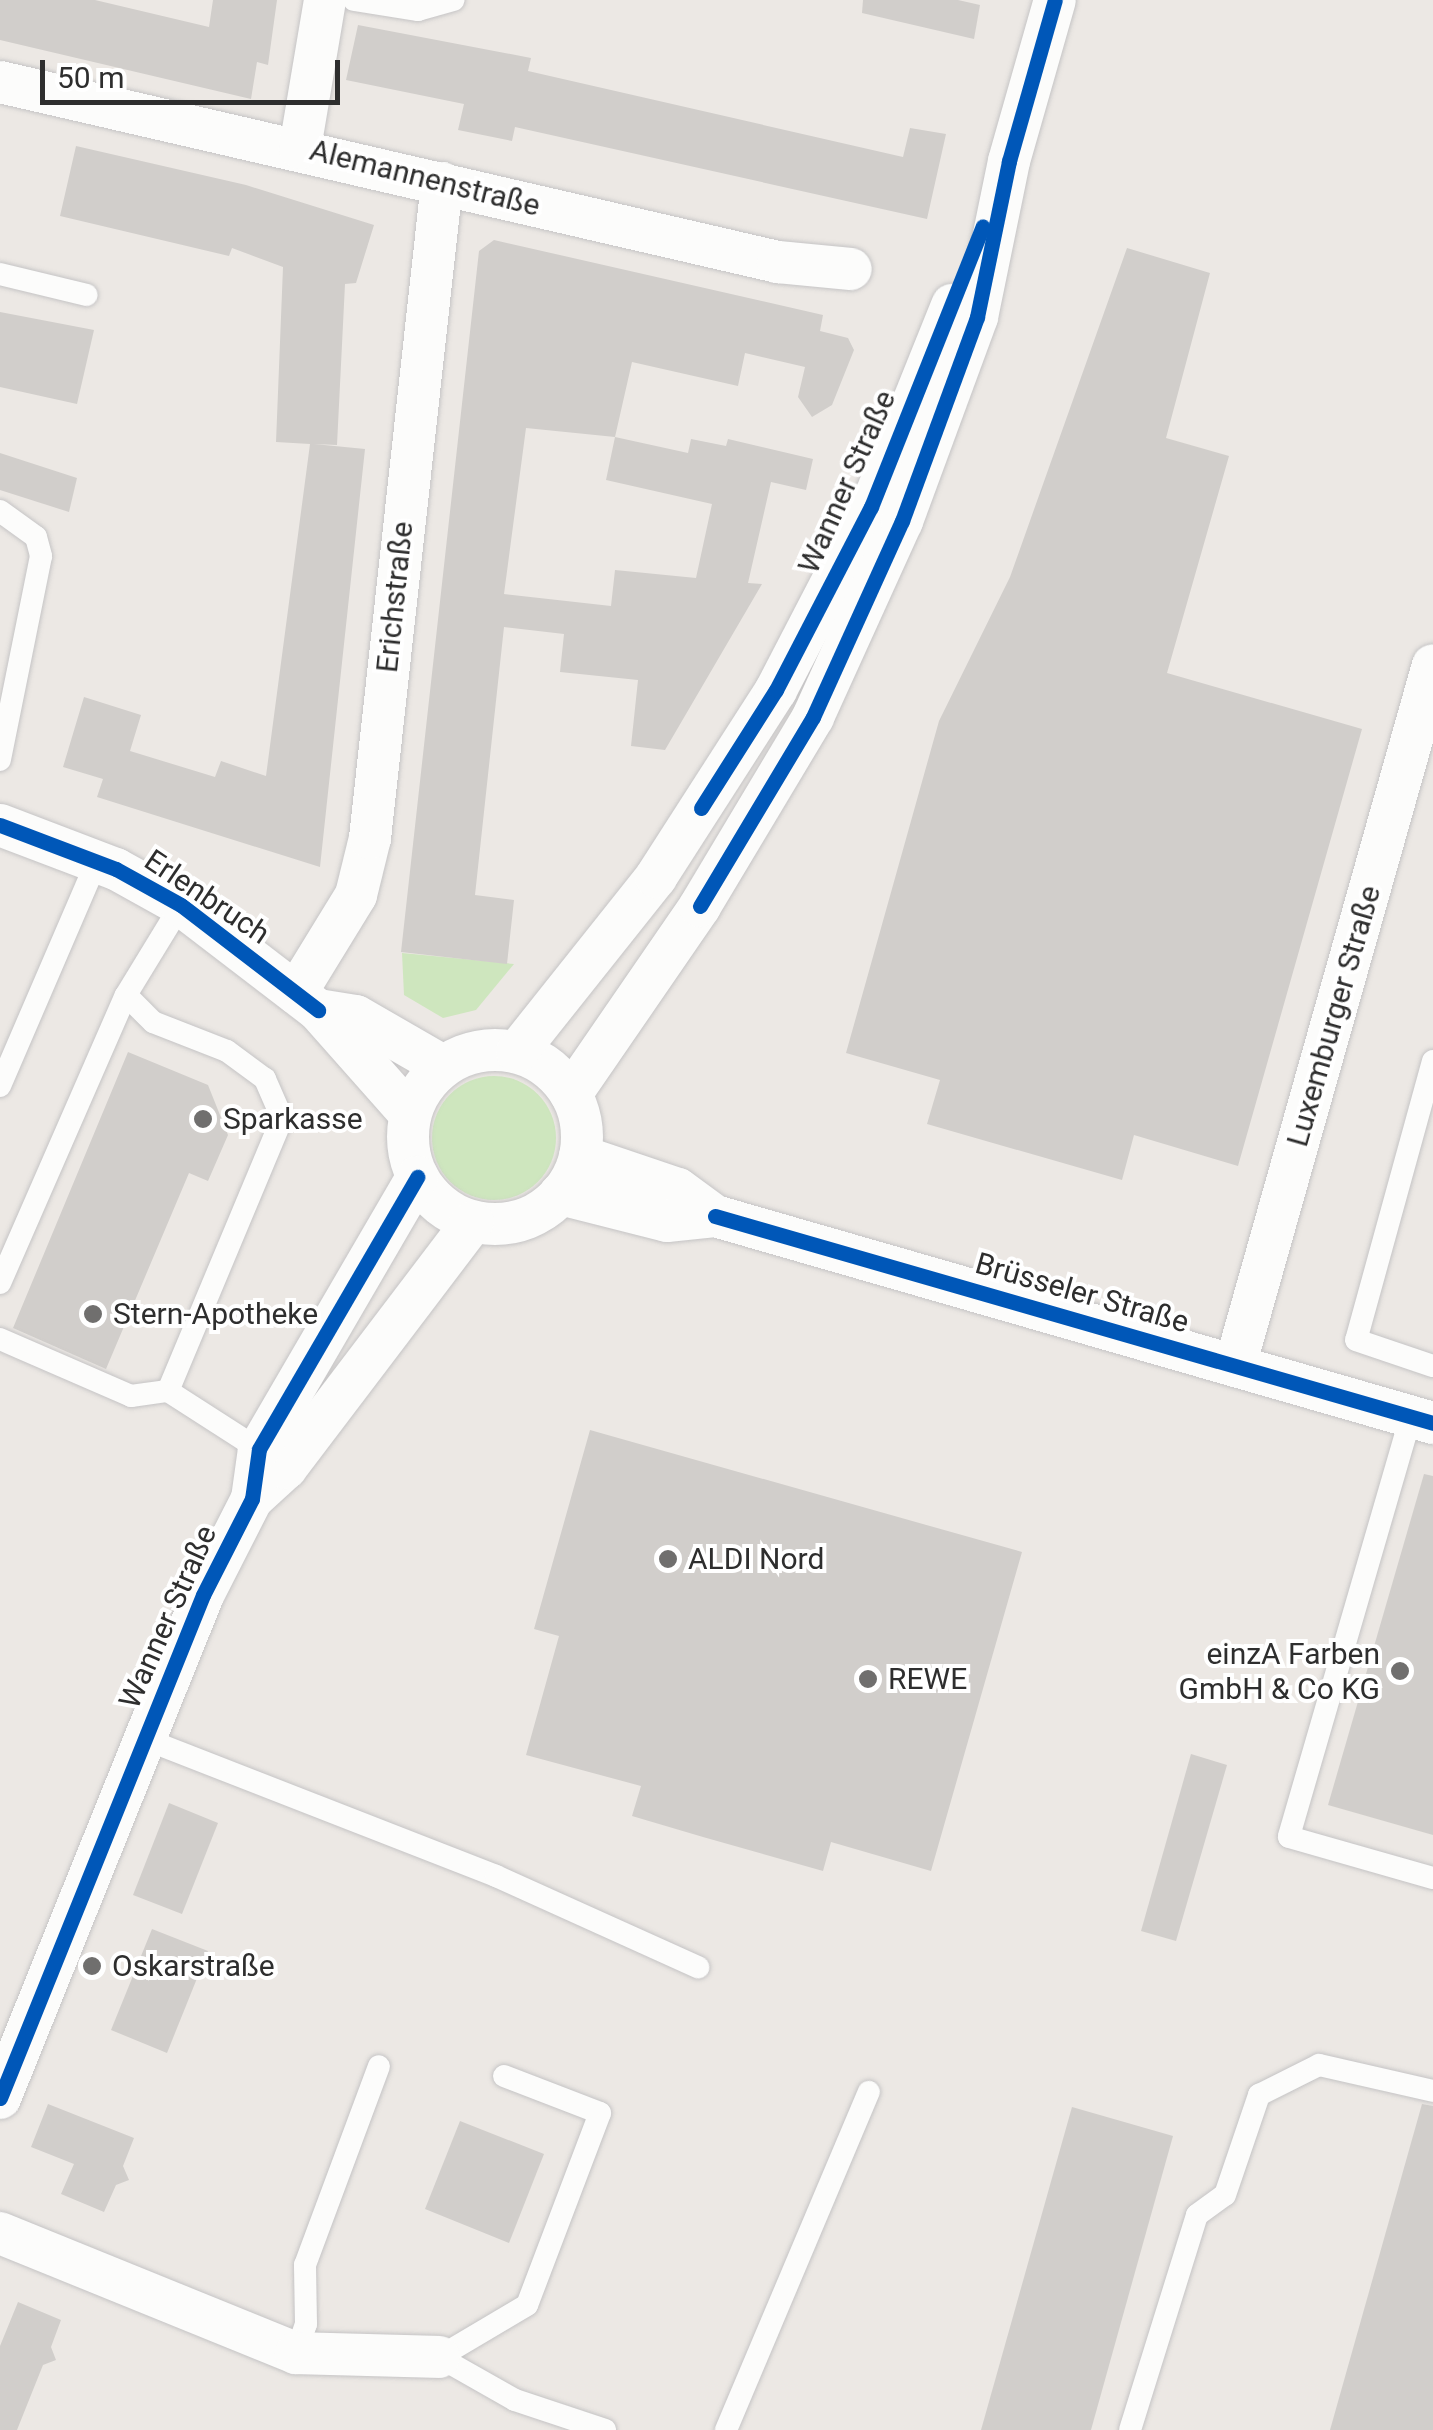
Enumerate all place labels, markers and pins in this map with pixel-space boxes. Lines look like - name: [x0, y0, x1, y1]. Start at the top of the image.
- place label: Sparkasse: [223, 1101, 363, 1137]
- marker: Sparkasse: [192, 1108, 214, 1130]
- place label: Stern-Apotheke: [113, 1296, 318, 1332]
- marker: Stern-Apotheke: [82, 1303, 104, 1325]
- place label: ALDI Nord: [688, 1541, 824, 1577]
- marker: ALDI Nord: [657, 1548, 679, 1570]
- place label: einzA Farben GmbH & Co KG: [1179, 1636, 1380, 1706]
- marker: einzA Farben GmbH & Co KG: [1389, 1660, 1411, 1682]
- place label: REWE: [888, 1661, 967, 1697]
- marker: REWE: [857, 1668, 879, 1690]
- place label: Oskarstraße: [112, 1948, 275, 1984]
- marker: Oskarstraße: [81, 1955, 103, 1977]

